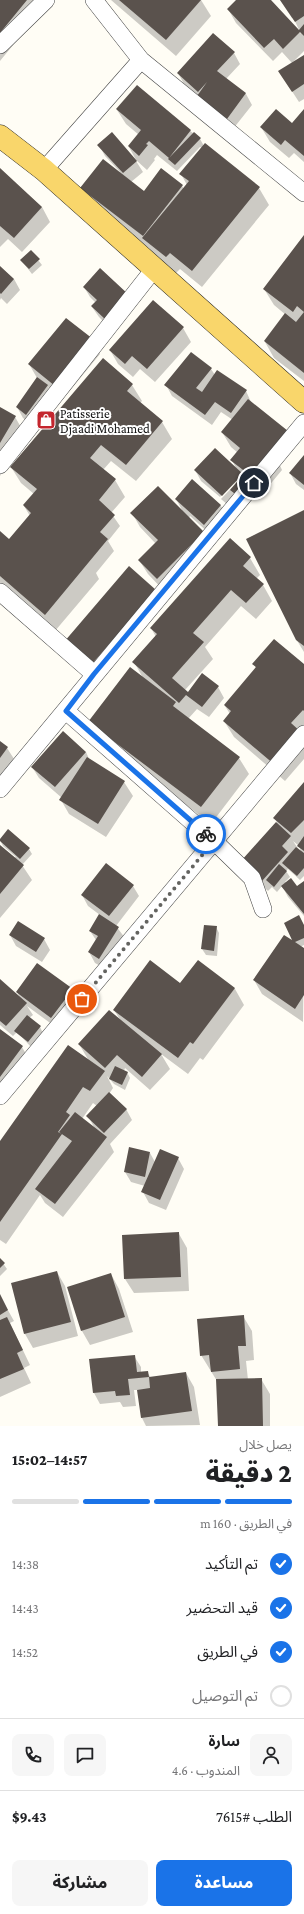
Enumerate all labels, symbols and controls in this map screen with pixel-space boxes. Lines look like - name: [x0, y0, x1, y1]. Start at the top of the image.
- place label: Patisserie Djaadi Mohamed: [60, 406, 150, 437]
- shop icon: Patisserie Djaadi Mohamed: [35, 409, 57, 431]
- pin: [237, 466, 271, 500]
- icon: home: [243, 472, 265, 494]
- courier: [186, 814, 226, 854]
- icon: bike: [195, 823, 217, 845]
- pin: [65, 982, 99, 1016]
- icon: bag: [71, 988, 93, 1010]
- text: يصل خلال: [239, 1437, 292, 1452]
- text: 14:57–15:02: [12, 1452, 87, 1468]
- text: 2 دقيقة: [205, 1459, 292, 1488]
- text: في الطريق · 160 m: [200, 1516, 292, 1531]
- icon: check: [270, 1553, 292, 1575]
- text: تم التأكيد: [205, 1556, 258, 1572]
- text: 14:38: [12, 1557, 39, 1572]
- icon: check: [270, 1597, 292, 1619]
- text: قيد التحضير: [187, 1600, 258, 1616]
- text: 14:43: [12, 1601, 39, 1616]
- icon: check: [270, 1641, 292, 1663]
- text: في الطريق: [197, 1644, 258, 1660]
- text: 14:52: [12, 1645, 38, 1660]
- text: تم التوصيل: [192, 1688, 258, 1704]
- text: سارة: [208, 1733, 240, 1749]
- button: phone: [12, 1734, 54, 1776]
- button: chat: [64, 1734, 106, 1776]
- button: person: [250, 1734, 292, 1776]
- text: المندوب · 4.6: [172, 1763, 240, 1778]
- text: $9.43: [12, 1809, 47, 1825]
- text: الطلب #7615: [216, 1809, 292, 1825]
- button: مشاركة: [12, 1860, 148, 1906]
- button: مساعدة: [156, 1860, 292, 1906]

